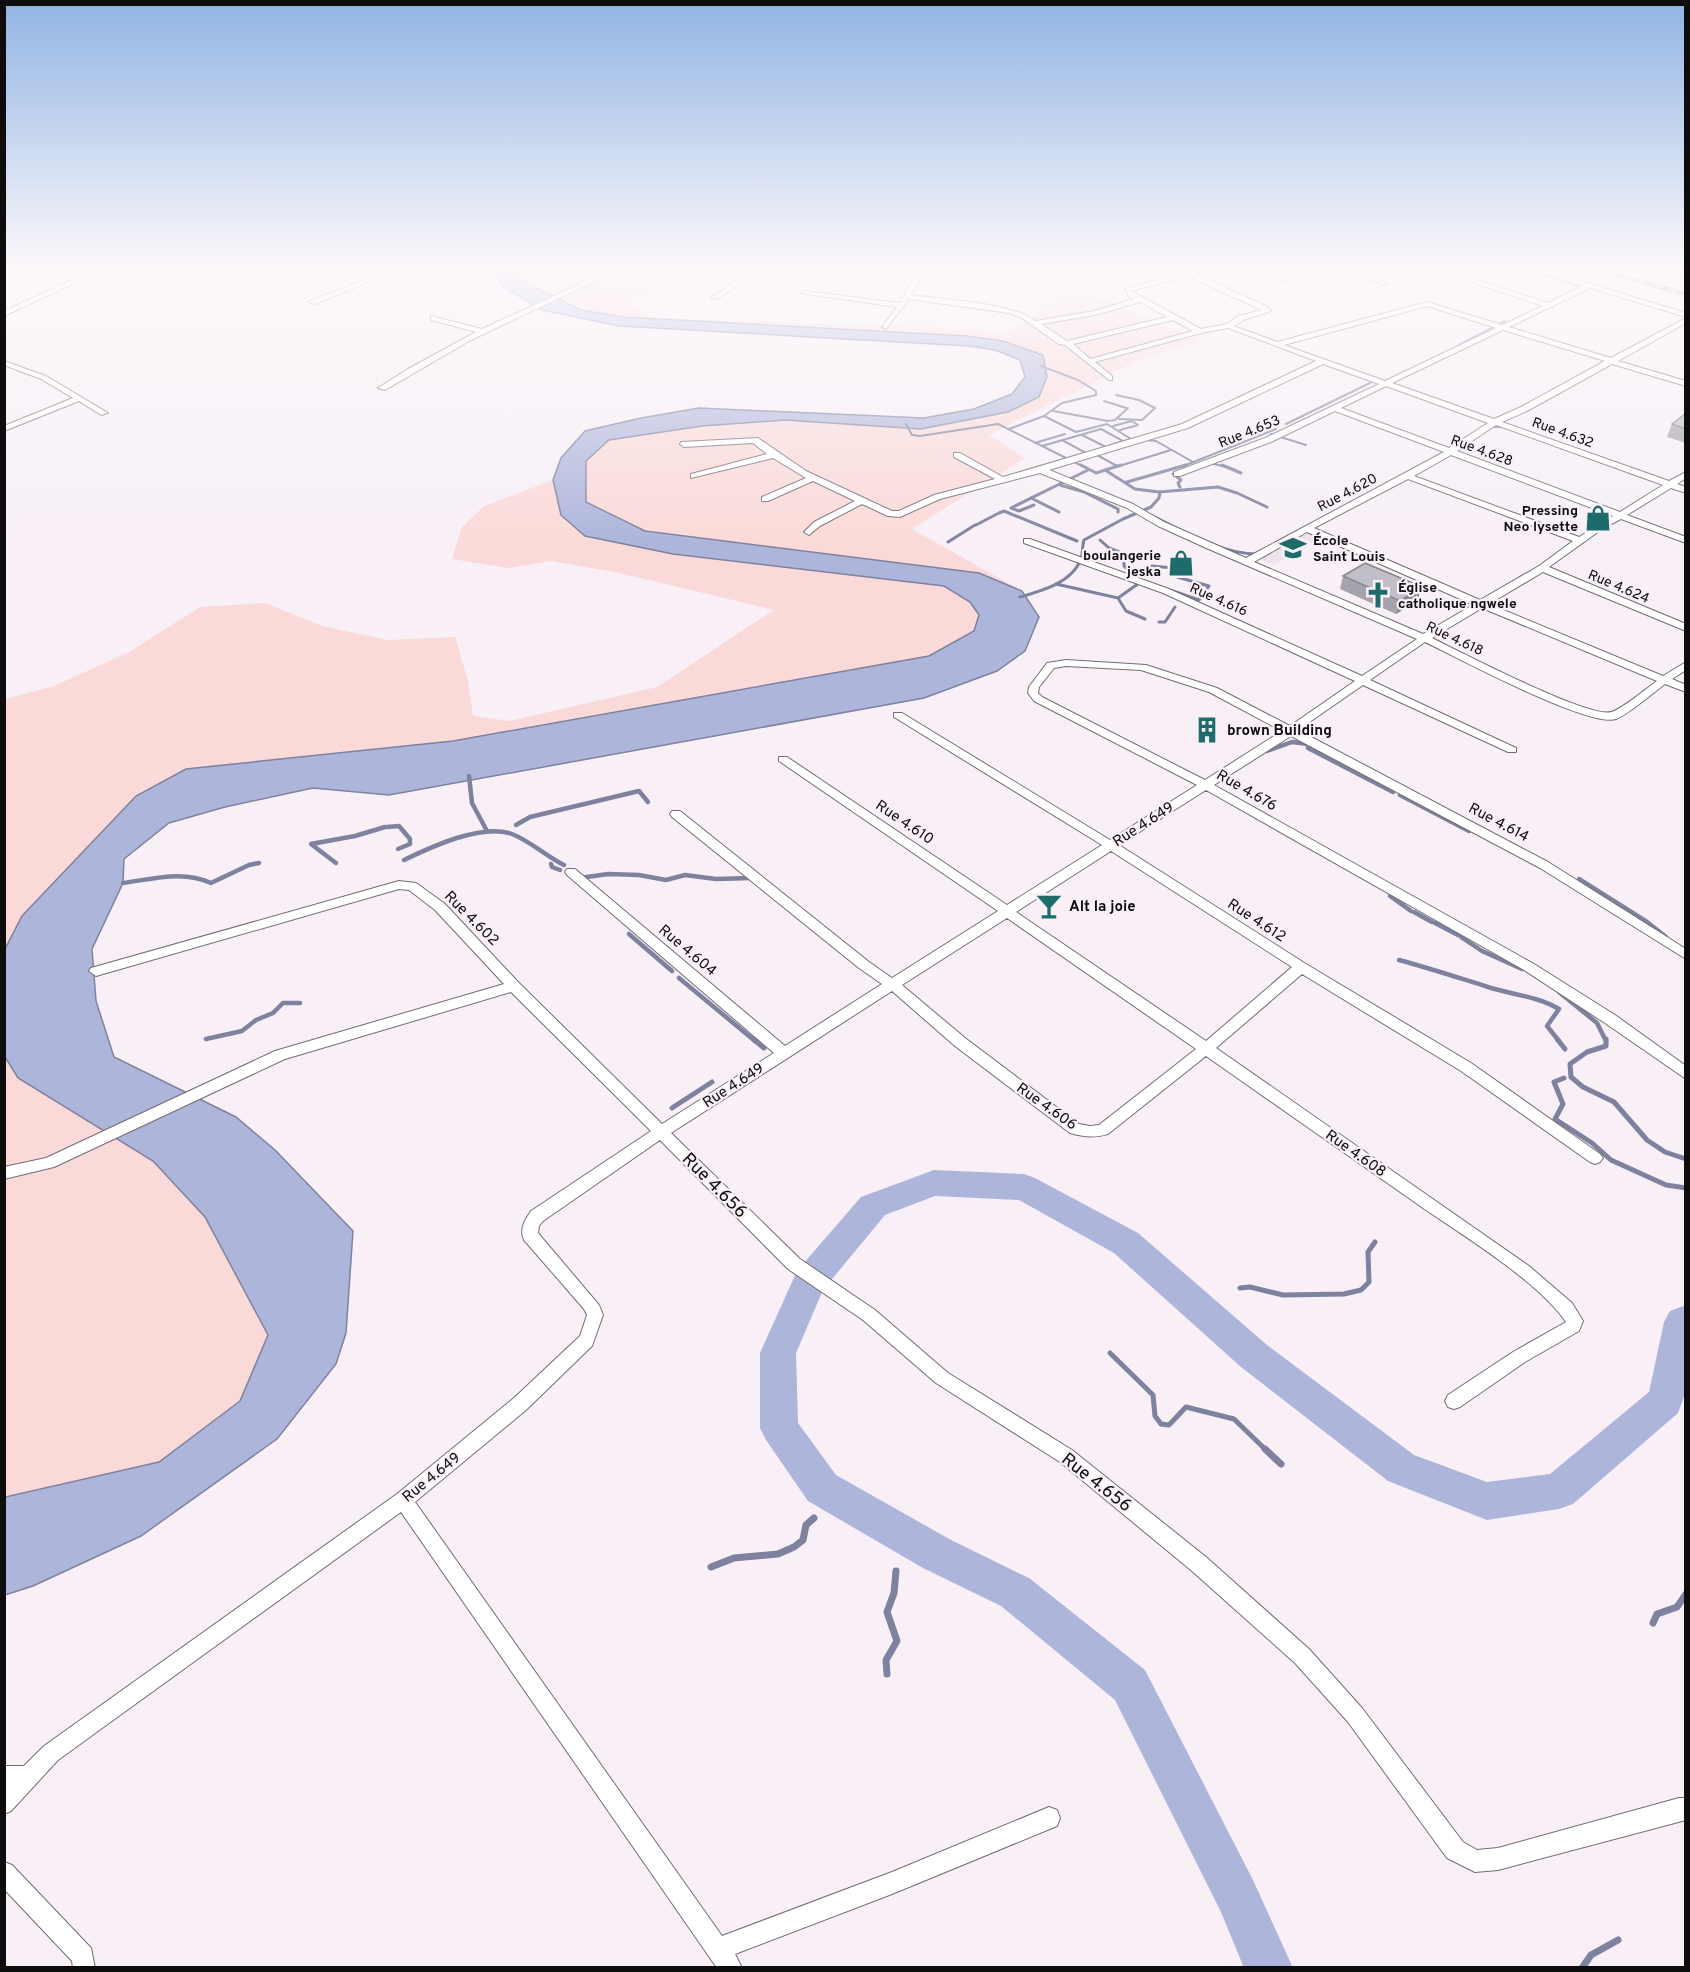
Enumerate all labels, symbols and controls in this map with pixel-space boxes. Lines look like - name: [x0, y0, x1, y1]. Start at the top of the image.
- street label: Rue 4.653: [1216, 412, 1283, 452]
- street label: Rue 4.632: [1529, 414, 1596, 452]
- street label: Rue 4.628: [1448, 432, 1515, 471]
- street label: Rue 4.620: [1315, 470, 1381, 516]
- place label: Pressing Neo lysette: [1503, 503, 1578, 536]
- shop icon: Pressing Neo lysette: [1583, 503, 1613, 533]
- place label: École Saint Louis: [1313, 532, 1386, 566]
- school or university icon: École Saint Louis: [1278, 533, 1308, 563]
- place label: boulangerie jeska: [1083, 548, 1161, 581]
- shop icon: boulangerie jeska: [1166, 548, 1196, 578]
- street label: Rue 4.624: [1585, 567, 1652, 608]
- place label: Église catholique ngwele: [1398, 579, 1517, 613]
- street label: Rue 4.616: [1187, 580, 1250, 621]
- church icon: Église catholique ngwele: [1363, 580, 1393, 610]
- street label: Rue 4.618: [1423, 619, 1486, 660]
- building icon: brown Building: [1192, 715, 1222, 745]
- place label: brown Building: [1227, 722, 1332, 741]
- street label: Rue 4.676: [1212, 766, 1280, 816]
- street label: Rue 4.610: [871, 797, 937, 850]
- street label: Rue 4.649: [1110, 798, 1178, 852]
- street label: Rue 4.614: [1465, 799, 1532, 847]
- street label: Rue 4.602: [439, 888, 502, 951]
- bar icon: Alt la joie: [1034, 891, 1064, 921]
- street label: Rue 4.612: [1223, 895, 1289, 947]
- place label: Alt la joie: [1069, 898, 1136, 917]
- street label: Rue 4.604: [654, 921, 720, 981]
- street label: Rue 4.649: [700, 1059, 768, 1113]
- street label: Rue 4.606: [1012, 1079, 1080, 1135]
- street label: Rue 4.608: [1321, 1126, 1389, 1182]
- street label: Rue 4.656: [676, 1148, 752, 1224]
- street label: Rue 4.656: [1056, 1448, 1136, 1518]
- street label: Rue 4.649: [399, 1449, 465, 1507]

